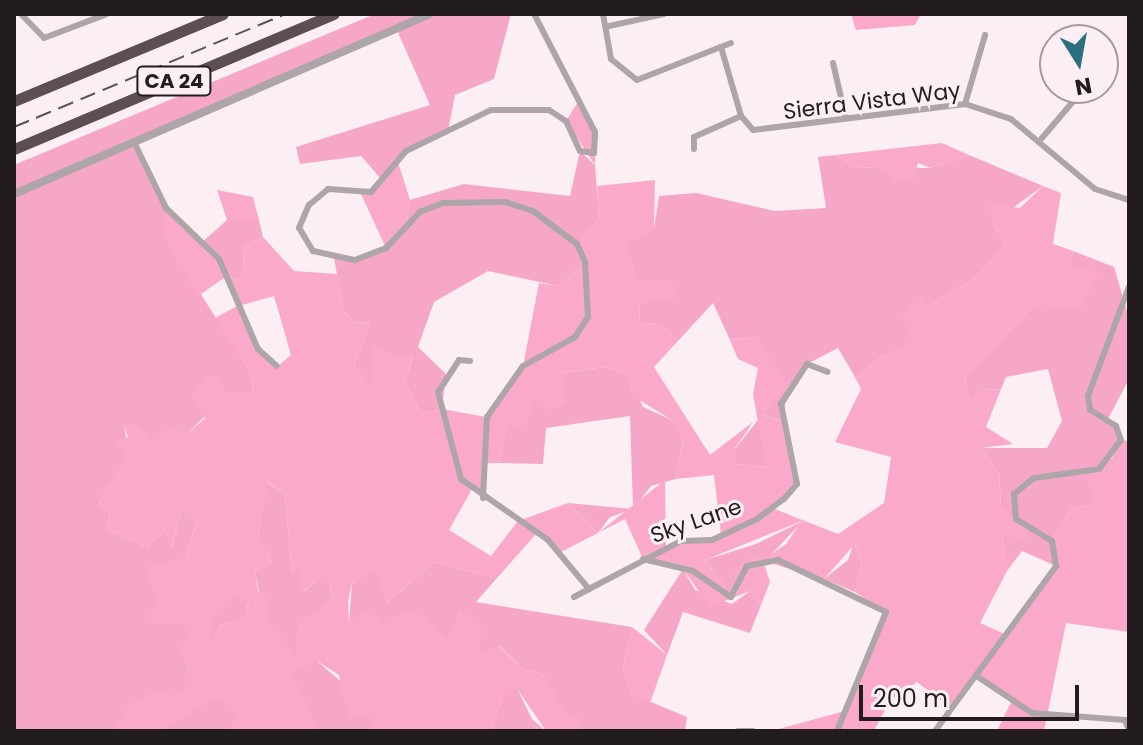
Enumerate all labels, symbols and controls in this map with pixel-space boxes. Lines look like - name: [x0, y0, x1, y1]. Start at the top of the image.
- north arrow: [1039, 24, 1119, 104]
- road number: CA 24: [136, 65, 212, 97]
- text: N: [1072, 69, 1094, 103]
- street label: Sierra Vista Way: [782, 77, 962, 125]
- street label: Sky Lane: [647, 493, 745, 549]
- scale bar: [863, 669, 1083, 719]
- text: 200 m: [873, 682, 948, 715]

